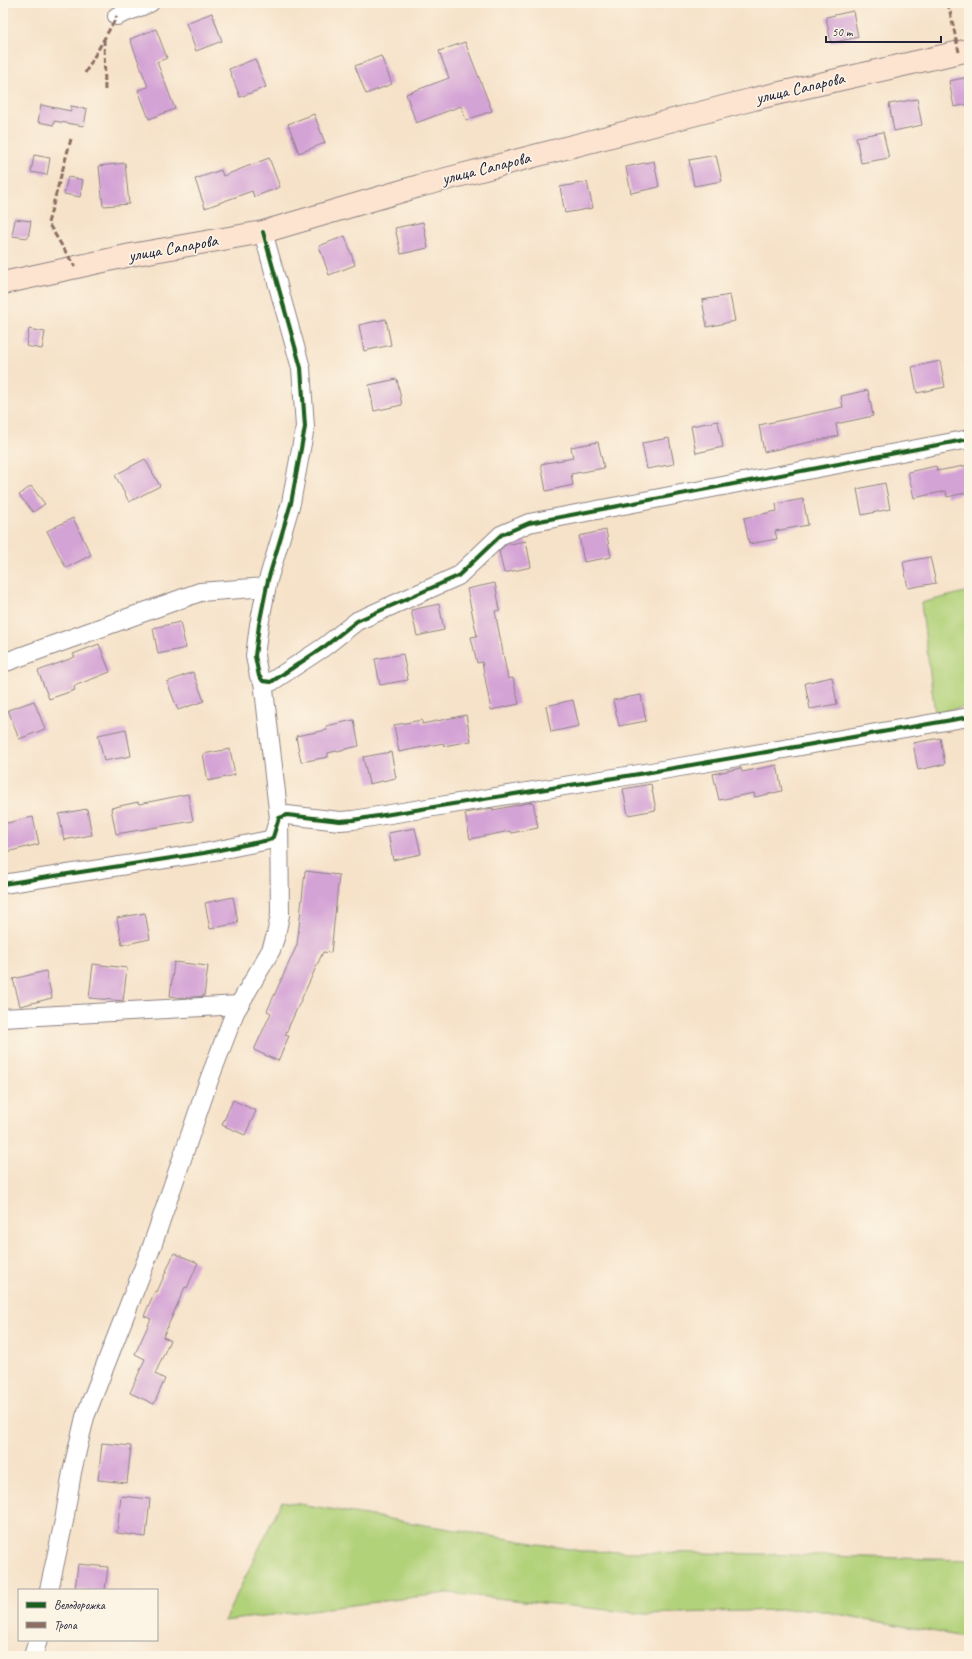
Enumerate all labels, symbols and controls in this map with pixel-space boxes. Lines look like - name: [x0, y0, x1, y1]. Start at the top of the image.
- scale bar: [826, 18, 941, 44]
- text: 50 m: [832, 24, 854, 40]
- street label: улица Сапарова: [753, 67, 848, 109]
- street label: улица Сапарова: [439, 147, 534, 189]
- street label: улица Сапарова: [126, 230, 221, 266]
- legend: [18, 1589, 158, 1641]
- text: Велодорожка: [54, 1597, 106, 1613]
- text: Тропа: [54, 1617, 78, 1633]

